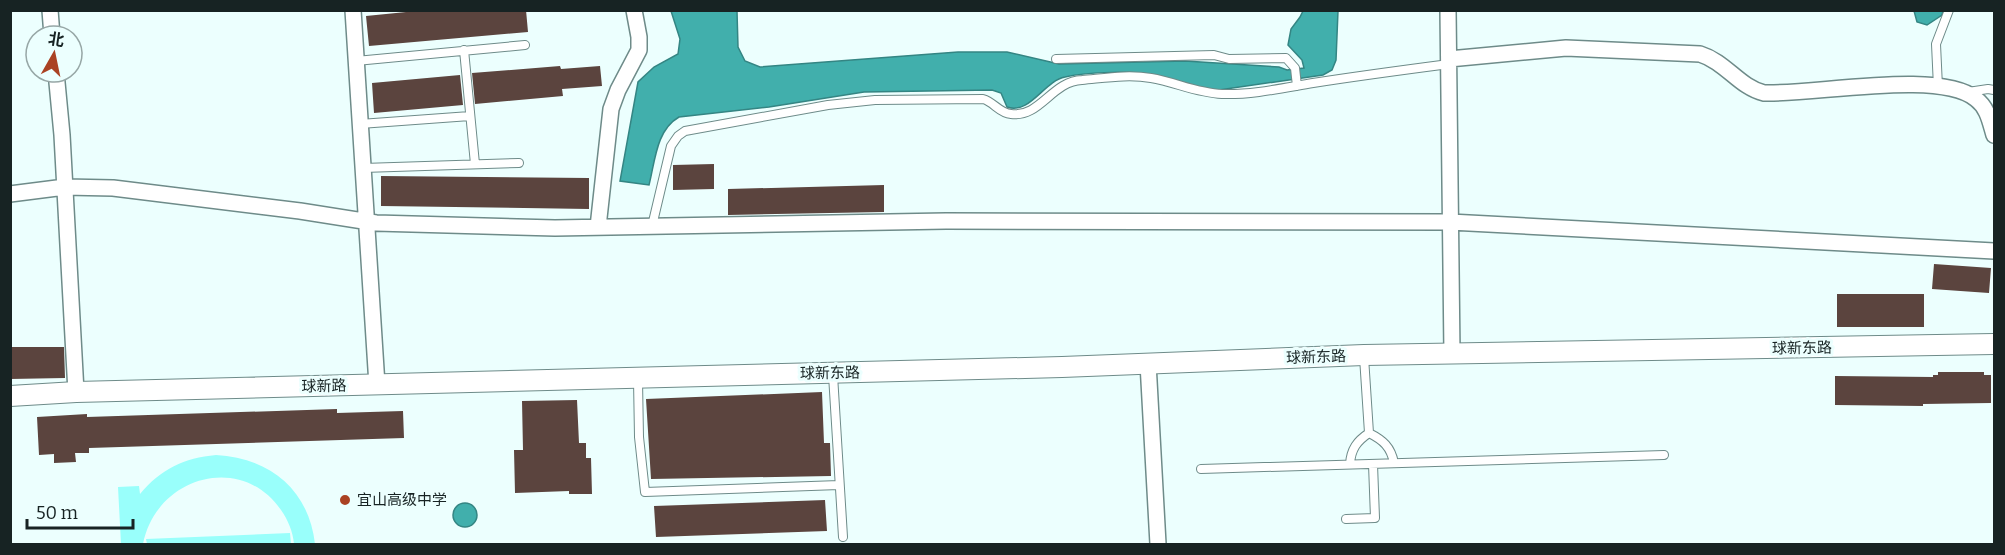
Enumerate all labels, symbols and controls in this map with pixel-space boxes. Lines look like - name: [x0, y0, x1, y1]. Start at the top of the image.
- north arrow: [24, 24, 84, 84]
- text: 北: [47, 29, 66, 50]
- street label: 球新东路: [1772, 338, 1832, 358]
- street label: 球新东路: [1286, 347, 1346, 367]
- street label: 球新东路: [800, 363, 860, 383]
- street label: 球新路: [301, 377, 347, 395]
- place label: 宜山高级中学: [357, 491, 447, 509]
- scale bar: [27, 492, 134, 530]
- marker: 宜山高级中学: [338, 493, 352, 507]
- text: 50 m: [36, 502, 78, 524]

